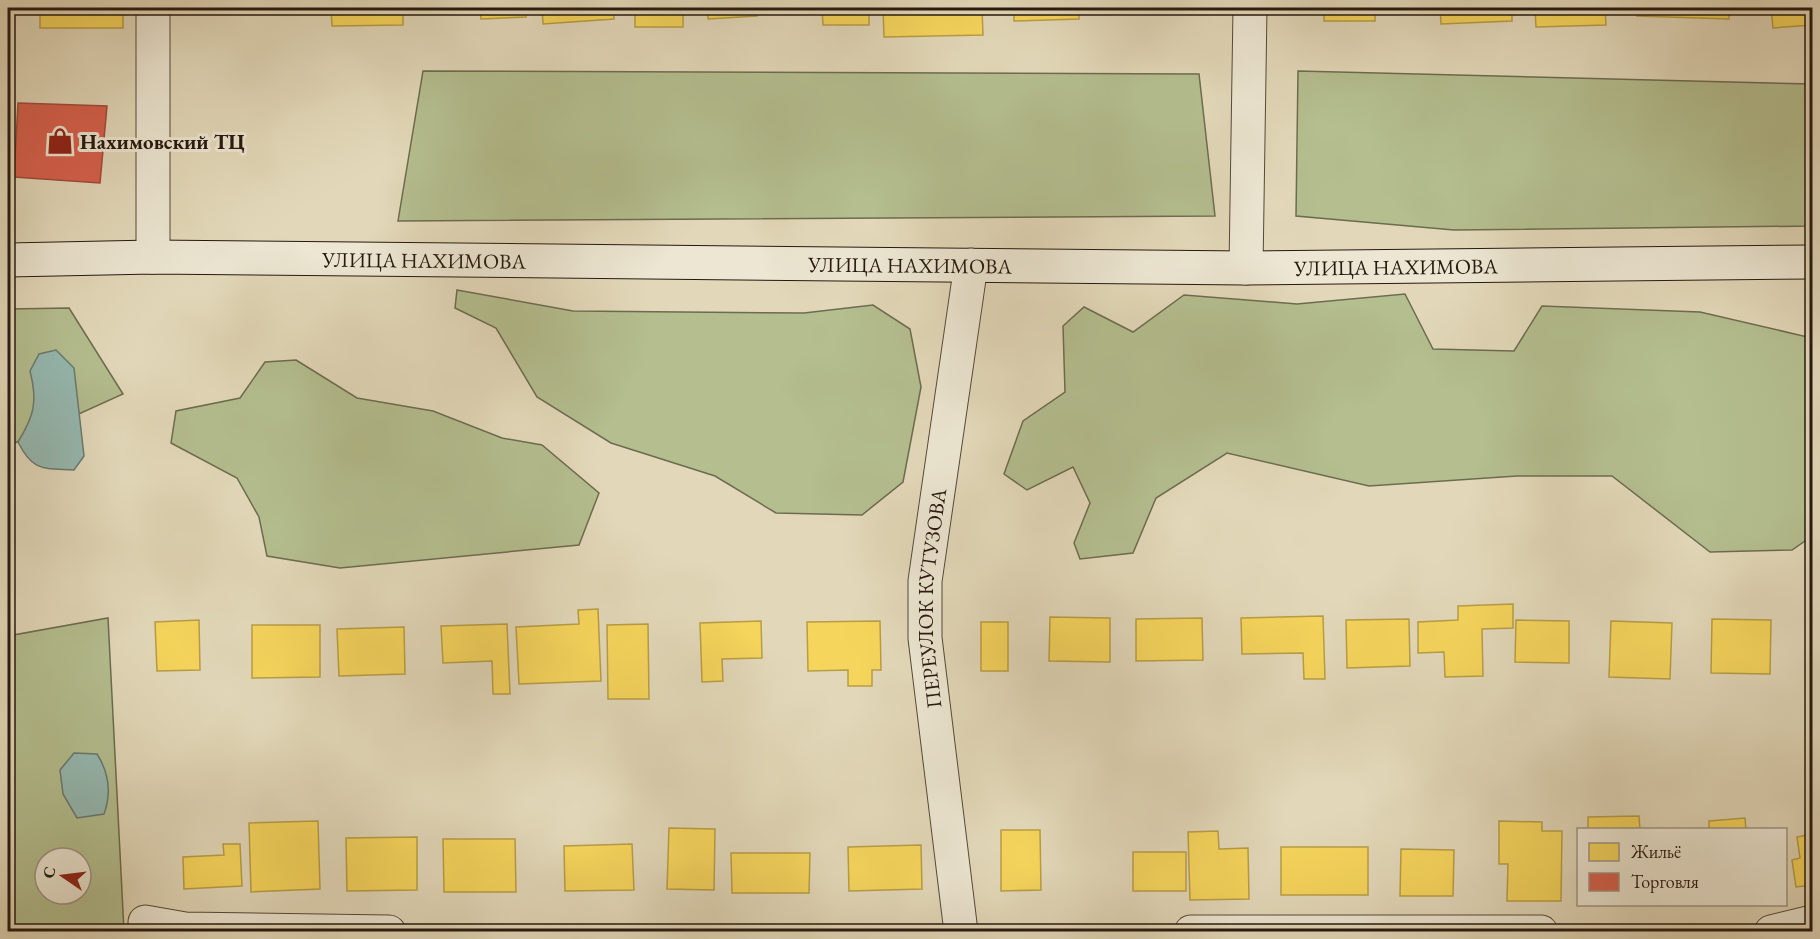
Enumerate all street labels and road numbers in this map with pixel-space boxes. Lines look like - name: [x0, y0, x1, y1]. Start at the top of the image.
- street label: УЛИЦА НАХИМОВА: [321, 245, 527, 274]
- street label: УЛИЦА НАХИМОВА: [807, 250, 1012, 279]
- street label: УЛИЦА НАХИМОВА: [1293, 252, 1498, 281]
- street label: ПЕРЕУЛОК КУТУЗОВА: [911, 486, 952, 710]

